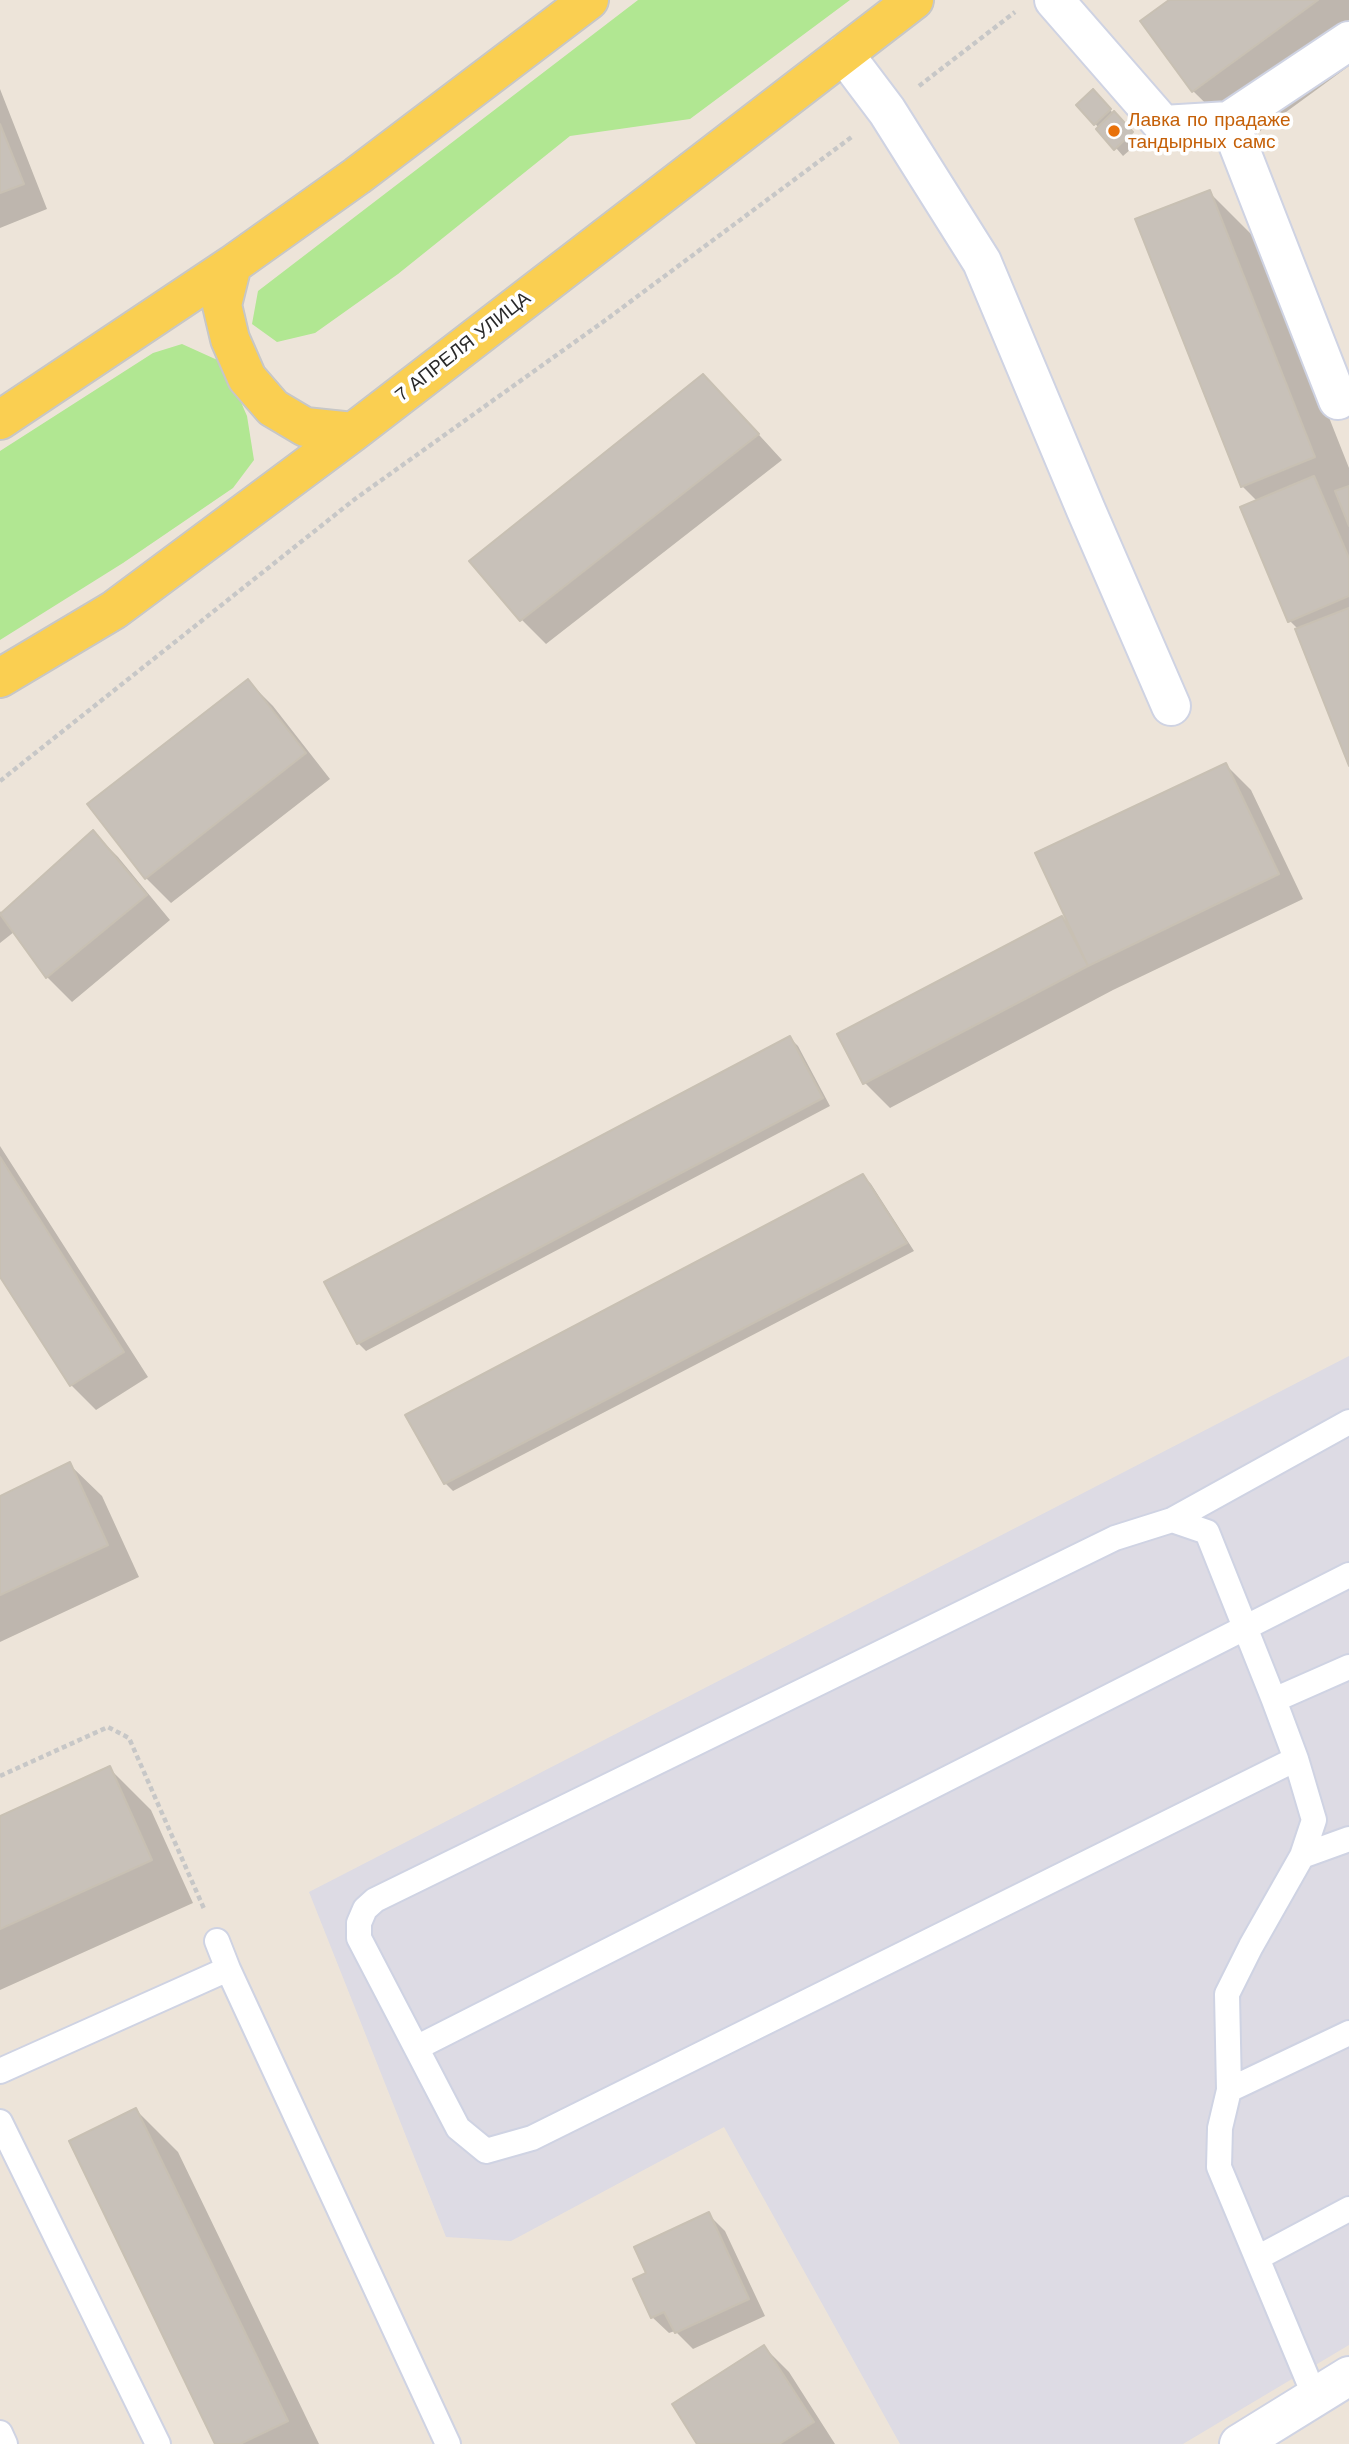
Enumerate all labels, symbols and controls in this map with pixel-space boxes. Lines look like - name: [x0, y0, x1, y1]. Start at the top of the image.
- place label: Лавка по прадаже тандырных самс: [1128, 109, 1291, 153]
- marker: Лавка по прадаже тандырных самс: [1106, 123, 1122, 139]
- street label: 7 АПРЕЛЯ УЛИЦА: [391, 287, 535, 407]

